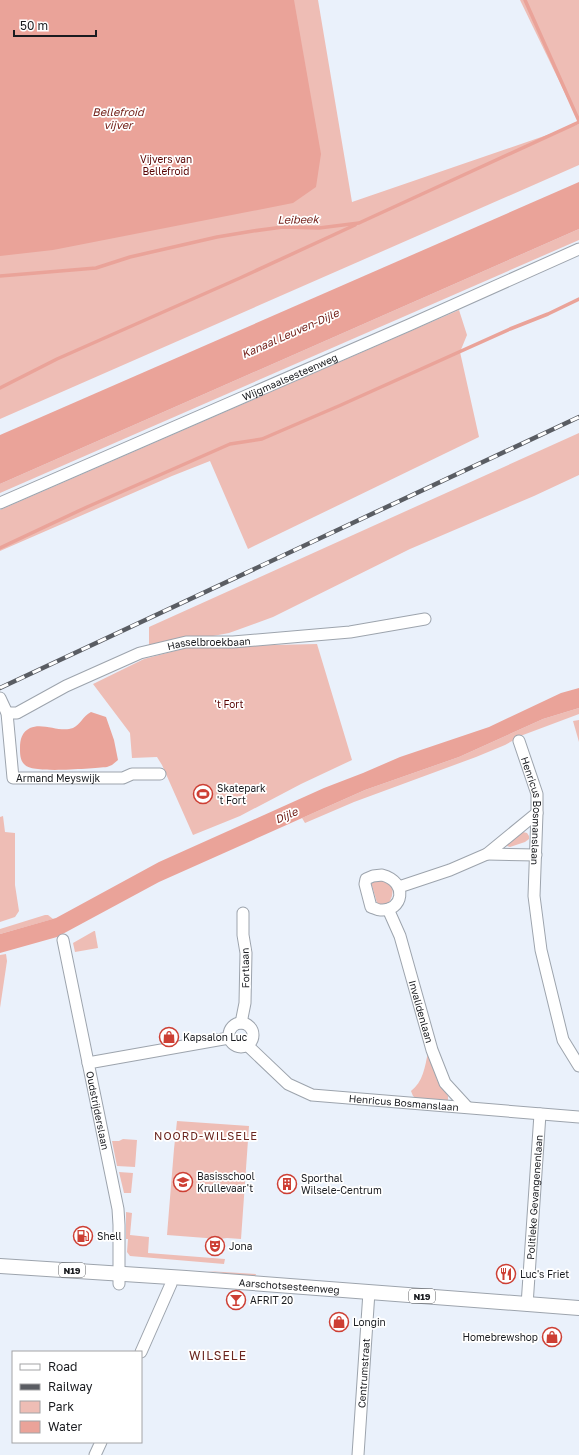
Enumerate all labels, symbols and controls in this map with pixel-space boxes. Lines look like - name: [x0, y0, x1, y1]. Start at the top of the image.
- scale bar: [14, 12, 96, 38]
- text: 50 m: [20, 18, 48, 33]
- water label: Bellefroid vijver: [92, 105, 145, 132]
- park label: Vijvers van Bellefroid: [140, 153, 192, 177]
- water label: Leibeek: [277, 212, 321, 226]
- water label: Kanaal Leuven-Dijle: [239, 305, 342, 361]
- street label: Wijgmaalsesteenweg: [240, 351, 339, 403]
- street label: Hasselbroekbaan: [166, 635, 251, 652]
- park label: 't Fort: [215, 698, 243, 710]
- street label: Henricus Bosmanslaan: [519, 755, 543, 865]
- street label: Armand Meyswijk: [16, 772, 101, 784]
- place label: Skatepark 't Fort: [217, 782, 266, 806]
- sports icon: Skatepark 't Fort: [192, 783, 214, 805]
- water label: Dijle: [273, 804, 301, 827]
- street label: Fortlaan: [239, 948, 251, 988]
- street label: Invalidenlaan: [407, 979, 436, 1044]
- shop icon: Kapsalon Luc: [158, 1026, 180, 1048]
- place label: Kapsalon Luc: [183, 1031, 248, 1043]
- street label: Oudstrijderslaan: [84, 1070, 112, 1151]
- street label: Henricus Bosmanslaan: [348, 1092, 459, 1113]
- district label: NOORD-WILSELE: [154, 1129, 258, 1142]
- street label: Politieke Gevangenenlaan: [524, 1134, 545, 1260]
- place label: Basisschool Krullevaar't: [197, 1170, 255, 1194]
- school or university icon: Basisschool Krullevaar't: [172, 1171, 194, 1193]
- place label: Sporthal Wilsele-Centrum: [301, 1172, 382, 1196]
- building icon: Sporthal Wilsele-Centrum: [276, 1173, 298, 1195]
- fuel station icon: Shell: [72, 1225, 94, 1247]
- place label: Shell: [97, 1230, 122, 1242]
- theatre icon: Jona: [204, 1235, 226, 1257]
- place label: Jona: [229, 1240, 252, 1252]
- road number: N19: [59, 1263, 85, 1277]
- restaurant icon: Luc's Friet: [495, 1263, 517, 1285]
- place label: Luc's Friet: [520, 1268, 569, 1280]
- street label: Aarschotsesteenweg: [238, 1276, 340, 1296]
- bar icon: AFRIT 20: [225, 1289, 247, 1311]
- road number: N19: [409, 1289, 435, 1303]
- place label: AFRIT 20: [250, 1294, 293, 1306]
- shop icon: Longin: [328, 1311, 350, 1333]
- place label: Longin: [353, 1316, 386, 1328]
- shop icon: Homebrewshop: [541, 1326, 563, 1348]
- place label: Homebrewshop: [462, 1331, 538, 1343]
- street label: Centrumstraat: [355, 1338, 372, 1408]
- district label: WILSELE: [189, 1348, 247, 1363]
- legend: [12, 1351, 142, 1443]
- text: Road: [48, 1359, 77, 1374]
- text: Railway: [48, 1379, 93, 1394]
- text: Park: [48, 1399, 74, 1414]
- text: Water: [48, 1419, 82, 1434]

